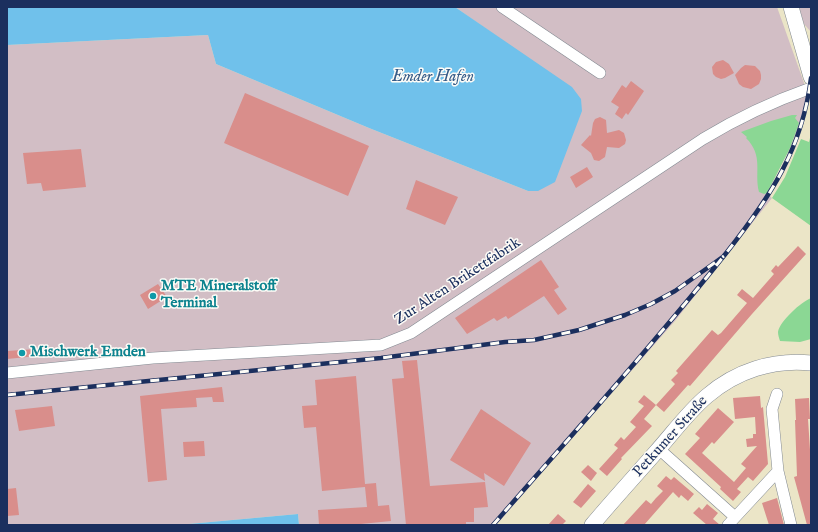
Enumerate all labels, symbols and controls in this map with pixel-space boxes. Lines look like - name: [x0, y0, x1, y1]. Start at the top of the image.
- water label: Emder Hafen: [392, 68, 474, 88]
- street label: Zur Alten Brikettfabrik: [392, 235, 524, 329]
- place label: MTE Mineralstoff Terminal: [161, 278, 276, 313]
- marker: MTE Mineralstoff Terminal: [148, 291, 158, 301]
- place label: Mischwerk Emden: [30, 344, 146, 362]
- marker: Mischwerk Emden: [17, 348, 27, 358]
- street label: Petkumer Straße: [630, 393, 712, 481]

